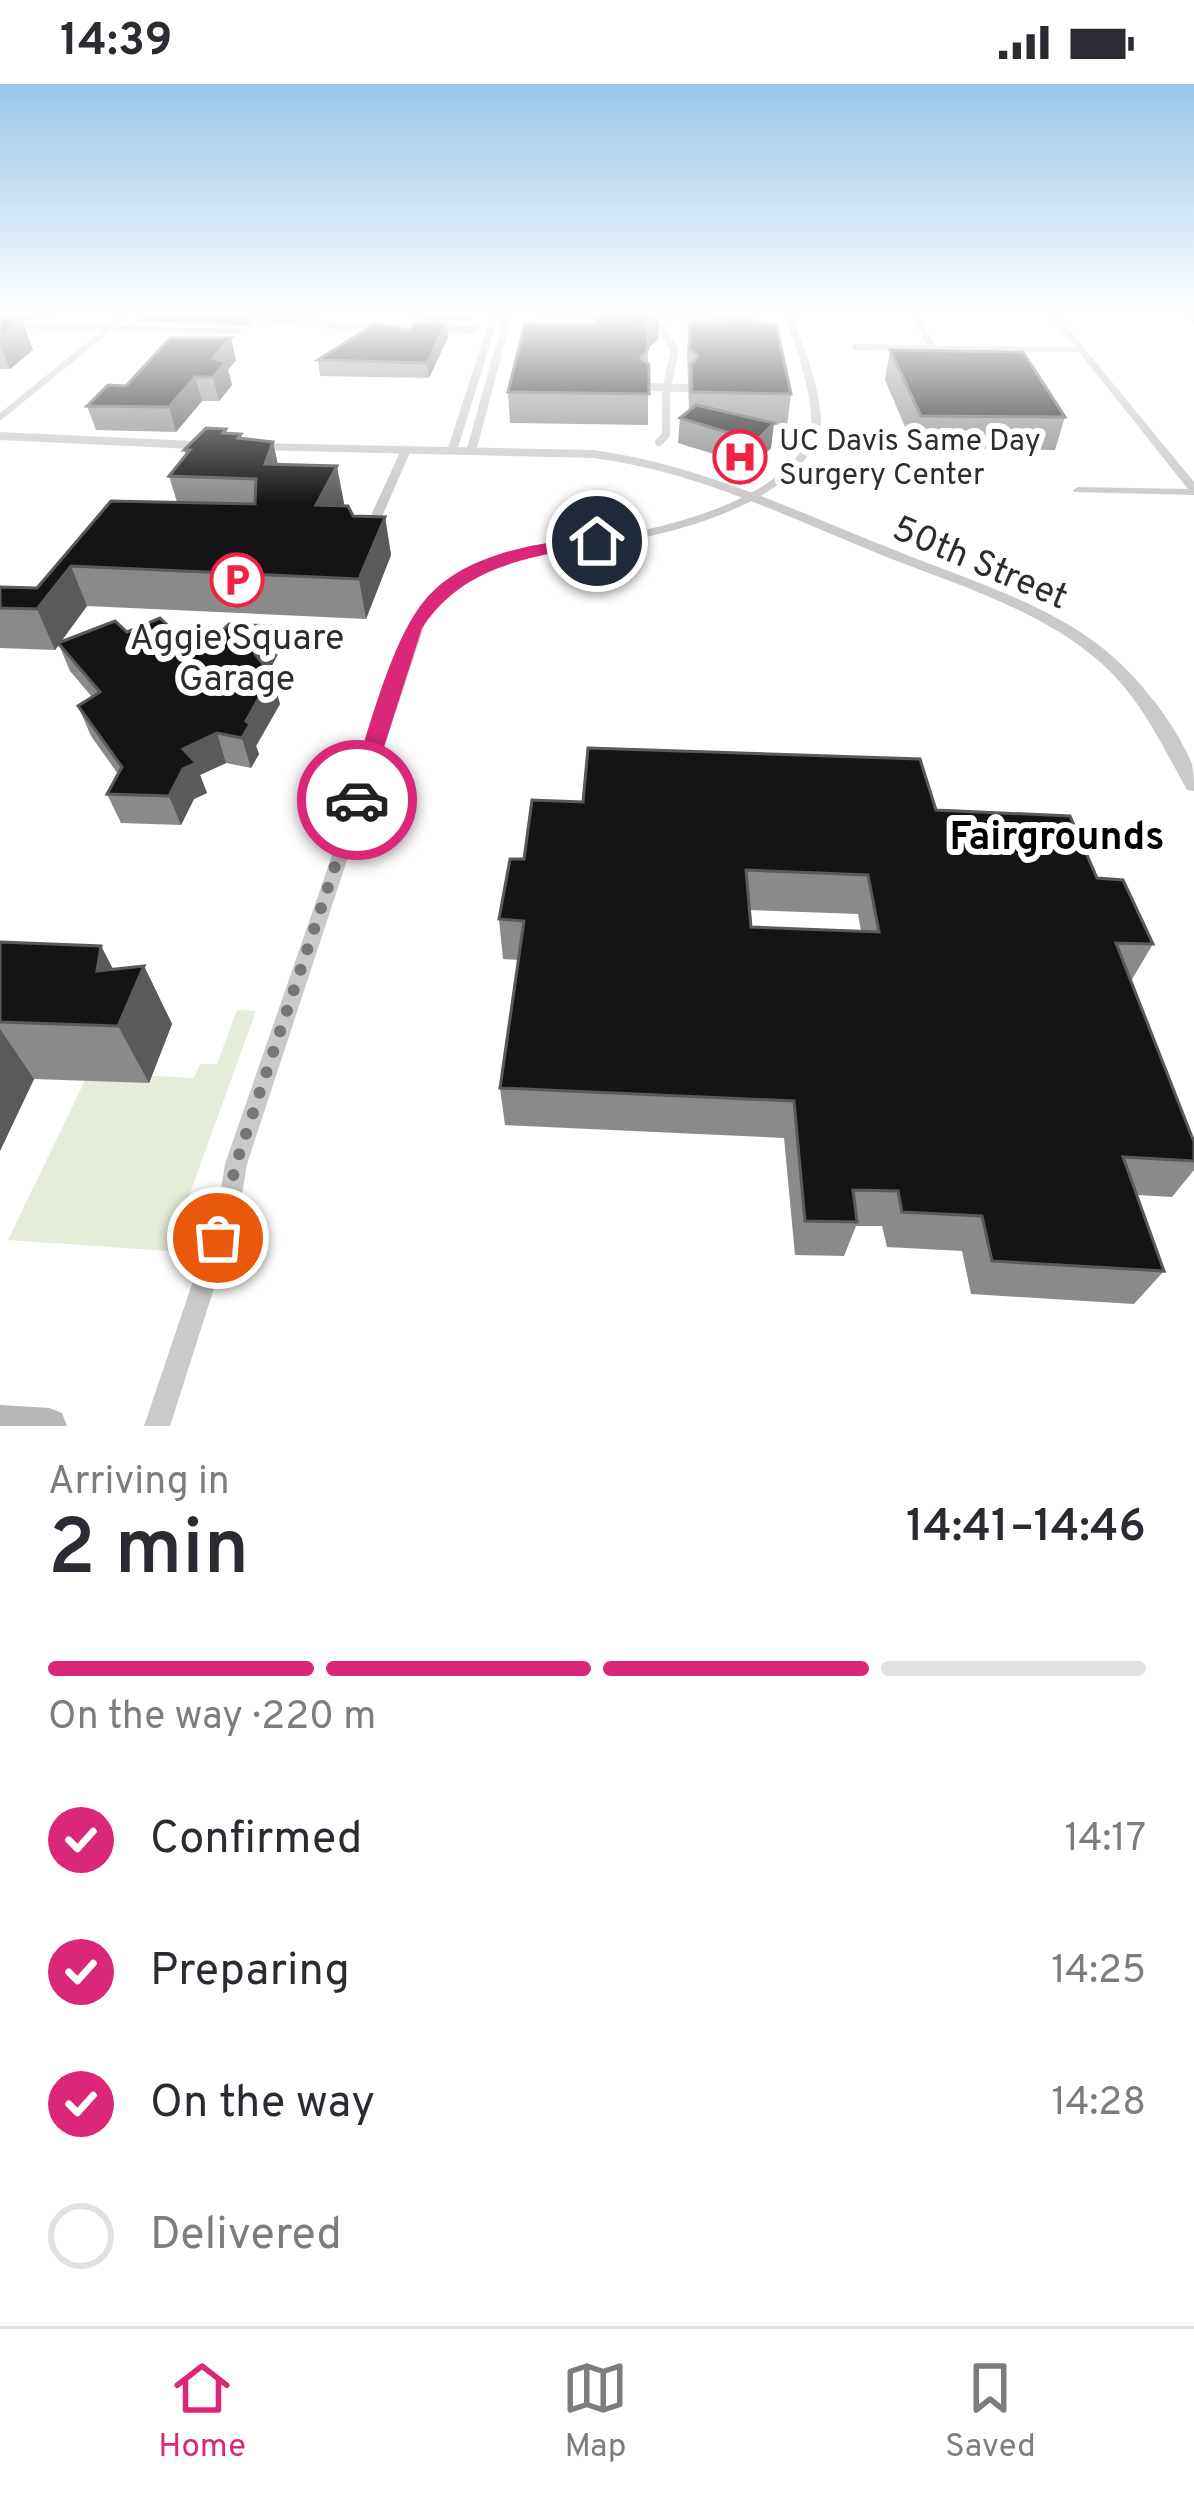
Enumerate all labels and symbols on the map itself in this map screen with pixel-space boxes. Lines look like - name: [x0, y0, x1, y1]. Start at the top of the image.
- place label: UC Davis Same Day Surgery Center: [779, 424, 1041, 495]
- hospital icon: UC Davis Same Day Surgery Center: [712, 429, 768, 485]
- pin: [546, 490, 648, 592]
- street label: 50th Street: [885, 507, 1074, 622]
- parking icon: Aggie Square Garage: [209, 552, 265, 608]
- place label: Aggie Square Garage: [130, 617, 345, 704]
- courier: [297, 740, 417, 860]
- district label: Fairgrounds: [949, 815, 1165, 864]
- pin: [167, 1187, 269, 1289]

